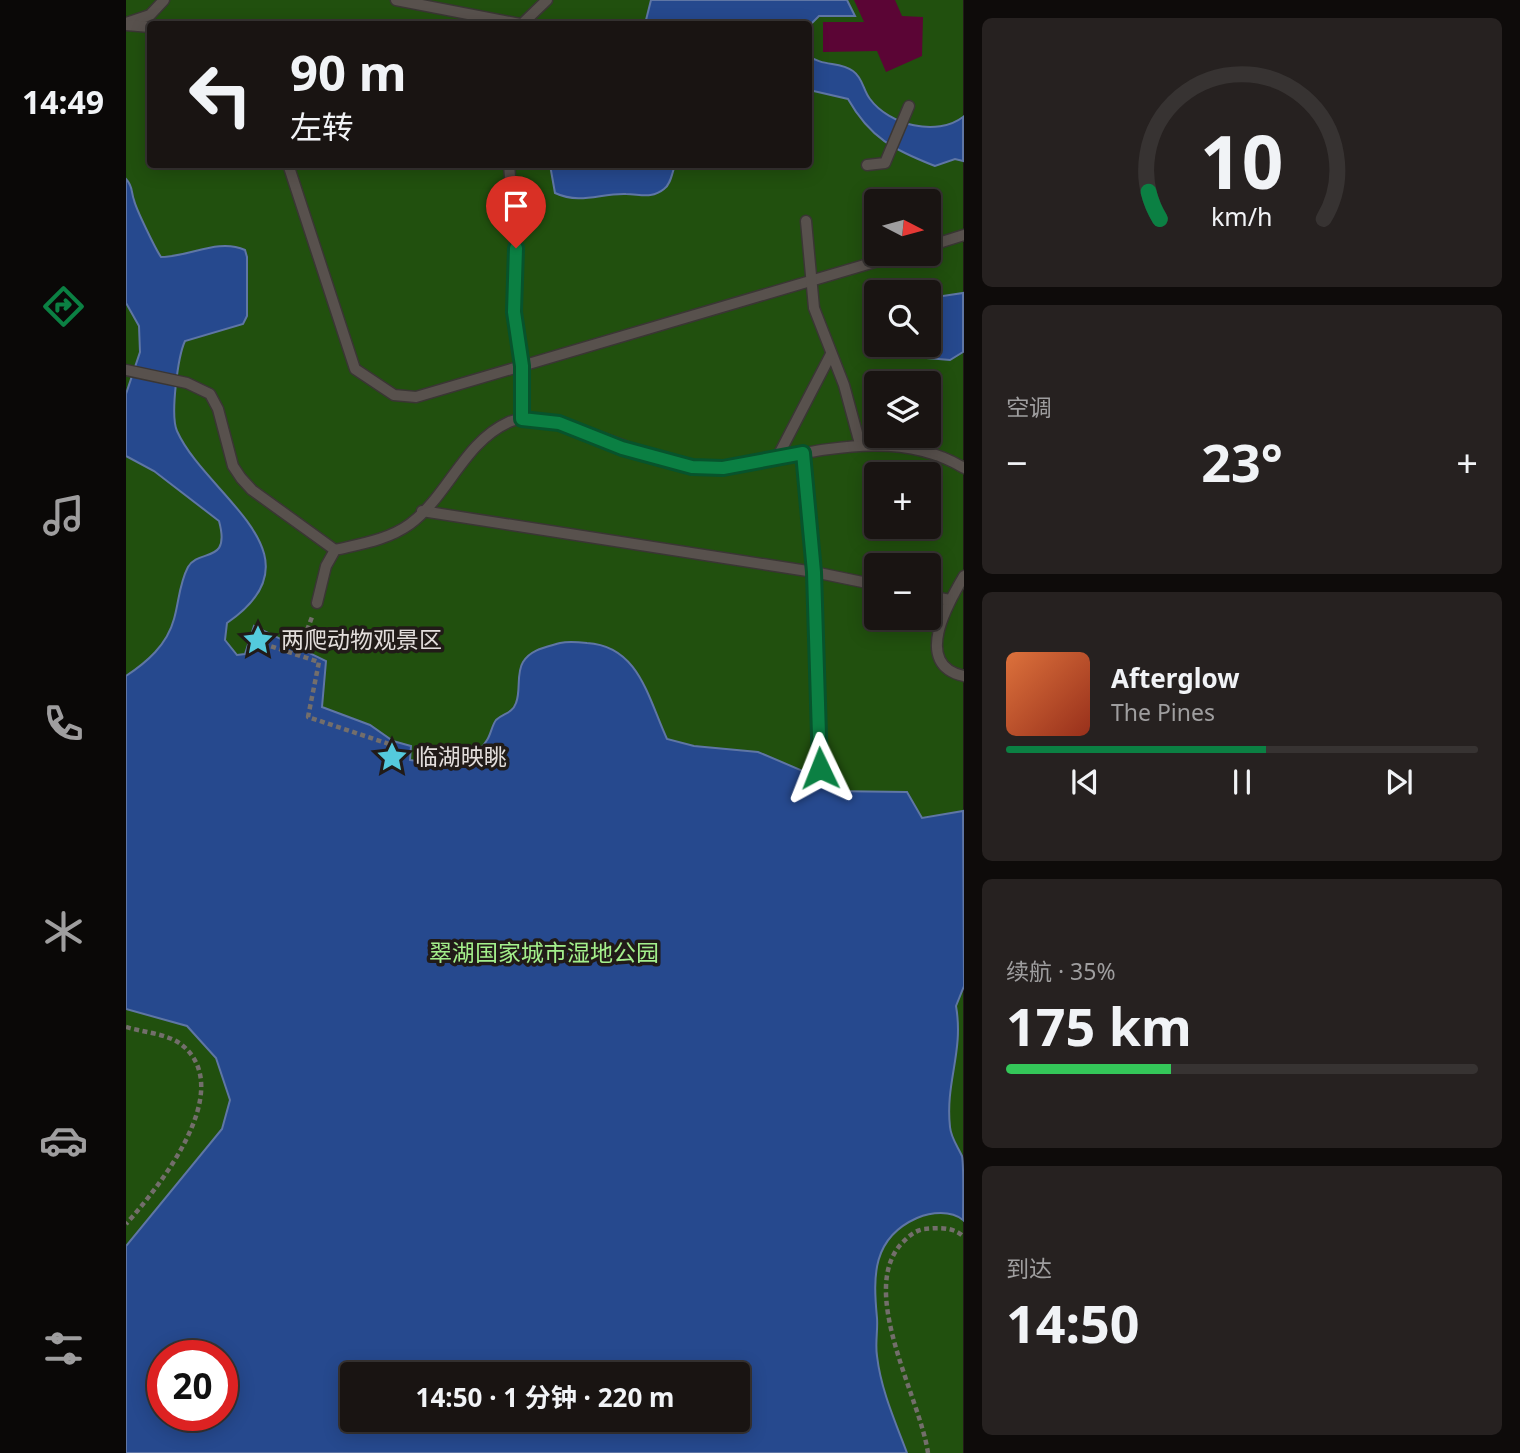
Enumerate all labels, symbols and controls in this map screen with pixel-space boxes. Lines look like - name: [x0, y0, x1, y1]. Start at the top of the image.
- text: 90 m: [290, 39, 407, 105]
- icon: left: [175, 49, 266, 140]
- text: 14:49: [22, 80, 104, 123]
- text: 左转: [290, 105, 354, 148]
- text: 10: [1200, 111, 1284, 210]
- pin: [486, 176, 546, 248]
- icon: arrive: [497, 187, 535, 225]
- north arrow: [864, 189, 942, 266]
- map controls: [864, 189, 941, 630]
- text: km/h: [1211, 198, 1273, 232]
- button: search: [864, 280, 941, 357]
- icon: directions: [39, 282, 88, 331]
- button: layers: [864, 371, 941, 448]
- text: 空调: [1006, 391, 1052, 423]
- text: 23°: [1201, 426, 1283, 497]
- text: −: [1006, 436, 1028, 488]
- text: +: [1456, 436, 1478, 488]
- button: +: [864, 462, 941, 539]
- icon: music: [39, 491, 88, 540]
- button: −: [864, 553, 941, 630]
- place icon: 两爬动物观景区: [241, 623, 275, 657]
- place label: 两爬动物观景区: [281, 623, 442, 655]
- text: Afterglow: [1111, 660, 1239, 696]
- text: The Pines: [1111, 696, 1215, 728]
- icon: phone: [39, 699, 88, 748]
- position arrow: [783, 731, 857, 805]
- place icon: 临湖映眺: [375, 740, 409, 774]
- place label: 临湖映眺: [415, 740, 507, 772]
- icon: previous: [1066, 763, 1104, 801]
- icon: pause: [1223, 763, 1261, 801]
- icon: next: [1380, 763, 1418, 801]
- icon: climate: [39, 907, 88, 956]
- park label: 翠湖国家城市湿地公园: [429, 936, 659, 968]
- text: 续航 · 35%: [1006, 955, 1116, 987]
- text: 175 km: [1006, 990, 1192, 1061]
- icon: car: [39, 1116, 88, 1165]
- text: 到达: [1006, 1252, 1052, 1284]
- text: 14:50: [1006, 1287, 1140, 1358]
- icon: filters: [39, 1324, 88, 1373]
- speed limit sign: 20: [147, 1340, 238, 1431]
- text: 14:50 · 1 分钟 · 220 m: [416, 1379, 674, 1415]

